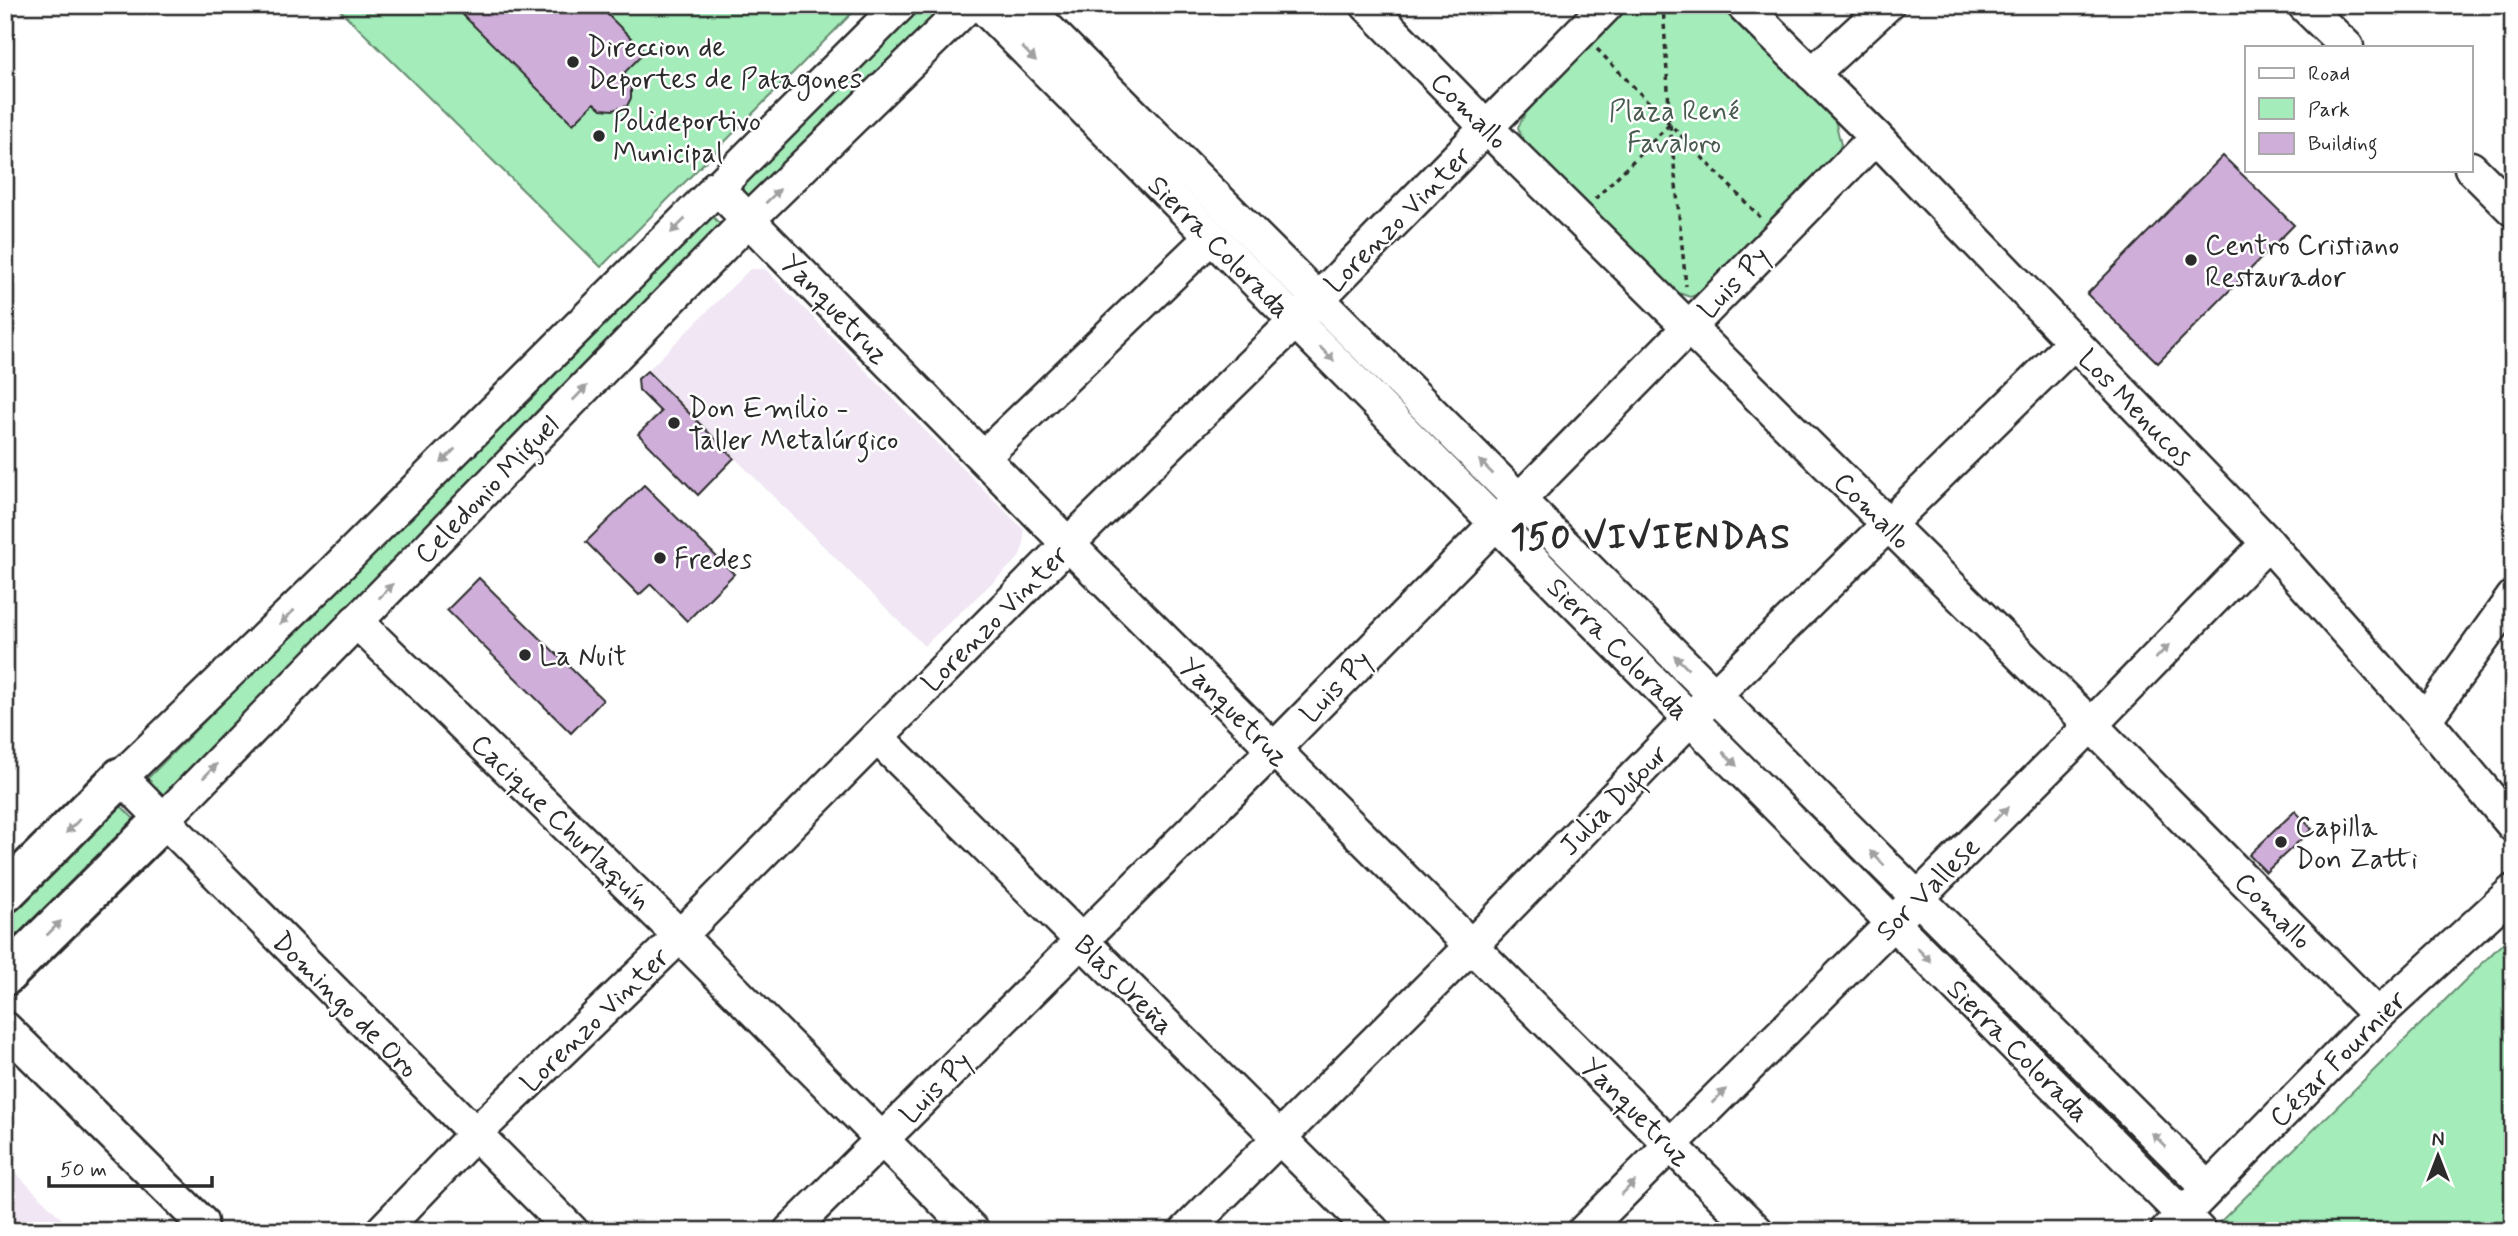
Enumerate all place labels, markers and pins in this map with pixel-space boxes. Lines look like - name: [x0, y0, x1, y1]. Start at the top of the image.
- place label: Direccion de Deportes de Patagones: [587, 30, 862, 101]
- marker: Direccion de Deportes de Patagones: [565, 54, 581, 70]
- place label: Polideportivo Municipal: [613, 104, 761, 173]
- marker: Polideportivo Municipal: [591, 128, 607, 144]
- place label: Centro Cristiano Restaurador: [2205, 228, 2399, 297]
- marker: Centro Cristiano Restaurador: [2183, 252, 2199, 268]
- place label: Don Emilio - Taller Metalúrgico: [688, 391, 898, 463]
- marker: Don Emilio - Taller Metalúrgico: [666, 415, 682, 431]
- place label: Fredes: [674, 542, 752, 579]
- marker: Fredes: [652, 550, 668, 566]
- place label: La Nuit: [539, 639, 627, 676]
- marker: La Nuit: [517, 647, 533, 663]
- place label: Capilla Don Zatti: [2295, 810, 2418, 879]
- marker: Capilla Don Zatti: [2273, 834, 2289, 850]

